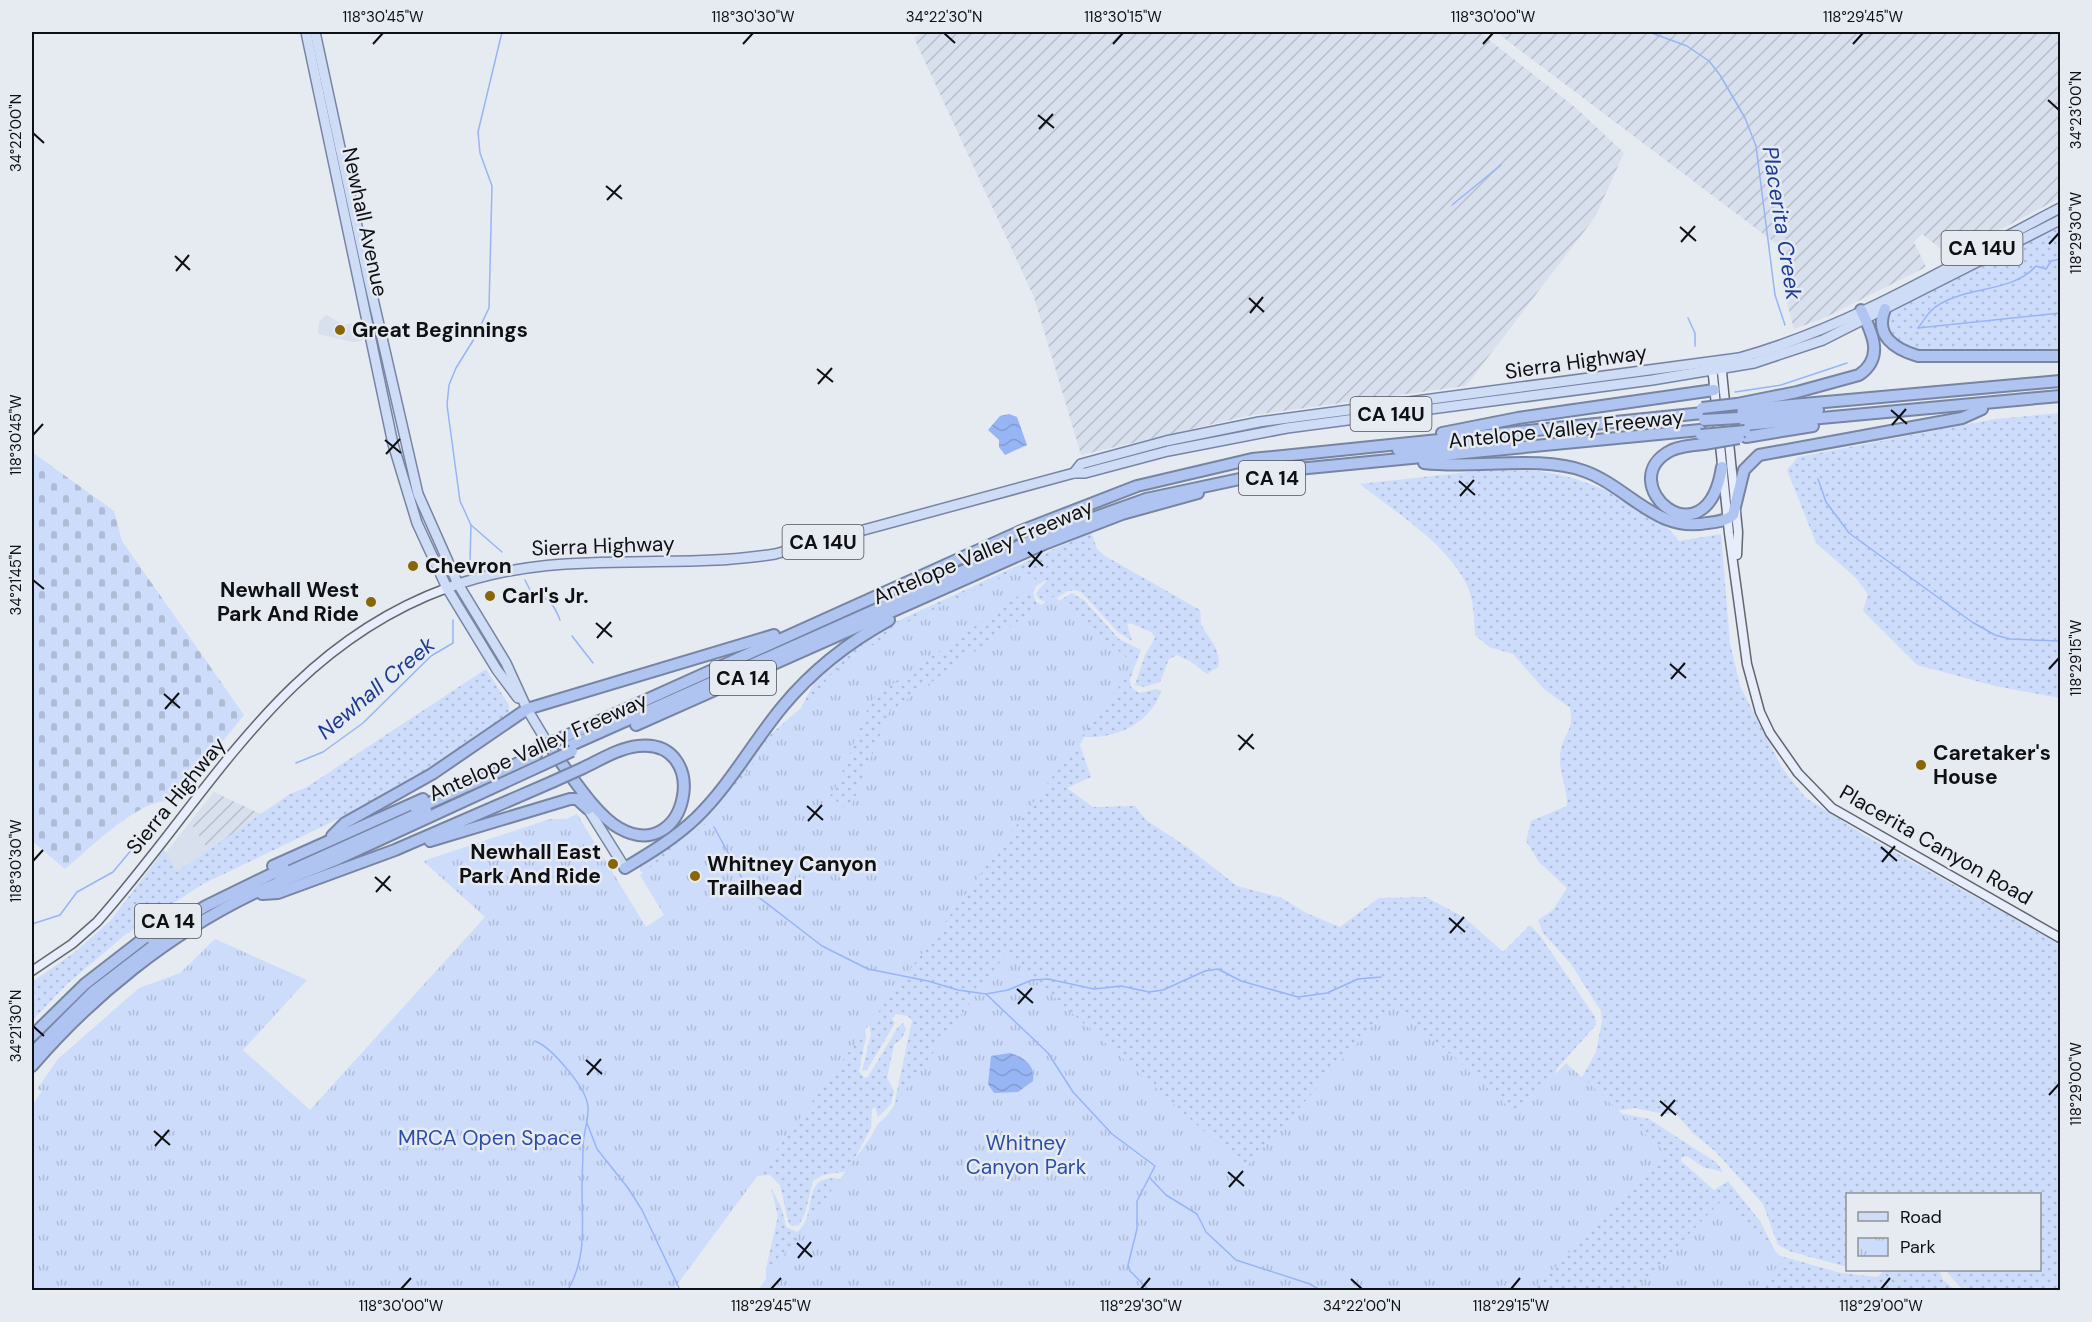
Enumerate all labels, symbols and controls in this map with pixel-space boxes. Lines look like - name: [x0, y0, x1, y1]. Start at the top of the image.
- text: 118°30'45"W: [342, 7, 424, 27]
- text: 118°30'30"W: [711, 7, 795, 27]
- text: 34°22'30"N: [906, 7, 982, 27]
- text: 118°30'15"W: [1084, 7, 1162, 27]
- text: 118°30'00"W: [1451, 7, 1536, 27]
- text: 118°29'45"W: [1823, 7, 1903, 27]
- text: 34°23'00"N: [2066, 71, 2086, 149]
- text: 34°22'00"N: [6, 94, 26, 172]
- water label: Placerita Creek: [1756, 144, 1809, 303]
- street label: Newhall Avenue: [336, 145, 394, 299]
- text: 118°29'30"W: [2066, 192, 2086, 274]
- road number: CA 14U: [1942, 231, 2022, 265]
- place label: Great Beginnings: [352, 316, 528, 344]
- marker: Great Beginnings: [333, 323, 347, 337]
- street label: Sierra Highway: [1503, 338, 1649, 386]
- text: 118°30'45"W: [6, 394, 26, 476]
- road number: CA 14U: [1350, 397, 1432, 431]
- street label: Antelope Valley Freeway: [1447, 403, 1685, 455]
- road number: CA 14: [1239, 461, 1305, 495]
- street label: Antelope Valley Freeway: [869, 493, 1098, 611]
- road number: CA 14U: [782, 525, 864, 559]
- street label: Sierra Highway: [531, 529, 675, 562]
- text: 34°21'45"N: [6, 545, 26, 615]
- place label: Chevron: [425, 552, 512, 580]
- marker: Chevron: [406, 559, 420, 573]
- place label: Newhall West Park And Ride: [217, 576, 359, 628]
- place label: Carl's Jr.: [502, 582, 589, 610]
- marker: Carl's Jr.: [483, 589, 497, 603]
- marker: Newhall West Park And Ride: [364, 595, 378, 609]
- text: 118°29'15"W: [2066, 619, 2086, 696]
- water label: Newhall Creek: [311, 630, 441, 746]
- road number: CA 14: [710, 661, 776, 695]
- street label: Antelope Valley Freeway: [424, 686, 652, 808]
- street label: Sierra Highway: [120, 731, 232, 860]
- place label: Caretaker's House: [1933, 739, 2051, 791]
- marker: Caretaker's House: [1914, 758, 1928, 772]
- street label: Placerita Canyon Road: [1835, 778, 2037, 912]
- text: 118°30'30"W: [6, 819, 26, 903]
- place label: Newhall East Park And Ride: [459, 838, 601, 890]
- place label: Whitney Canyon Trailhead: [707, 850, 877, 902]
- marker: Newhall East Park And Ride: [606, 857, 620, 871]
- marker: Whitney Canyon Trailhead: [688, 869, 702, 883]
- road number: CA 14: [135, 904, 201, 938]
- text: 34°21'30"N: [6, 990, 26, 1062]
- text: 118°29'00"W: [2066, 1042, 2086, 1126]
- park label: MRCA Open Space: [398, 1124, 582, 1152]
- park label: Whitney Canyon Park: [966, 1129, 1087, 1181]
- legend: [1846, 1193, 2041, 1271]
- text: Road: [1900, 1205, 1942, 1229]
- text: Park: [1900, 1235, 1936, 1259]
- text: 118°30'00"W: [359, 1296, 444, 1316]
- text: 118°29'45"W: [731, 1296, 811, 1316]
- text: 118°29'30"W: [1100, 1296, 1182, 1316]
- text: 34°22'00"N: [1323, 1296, 1401, 1316]
- text: 118°29'15"W: [1473, 1296, 1550, 1316]
- text: 118°29'00"W: [1839, 1296, 1923, 1316]

